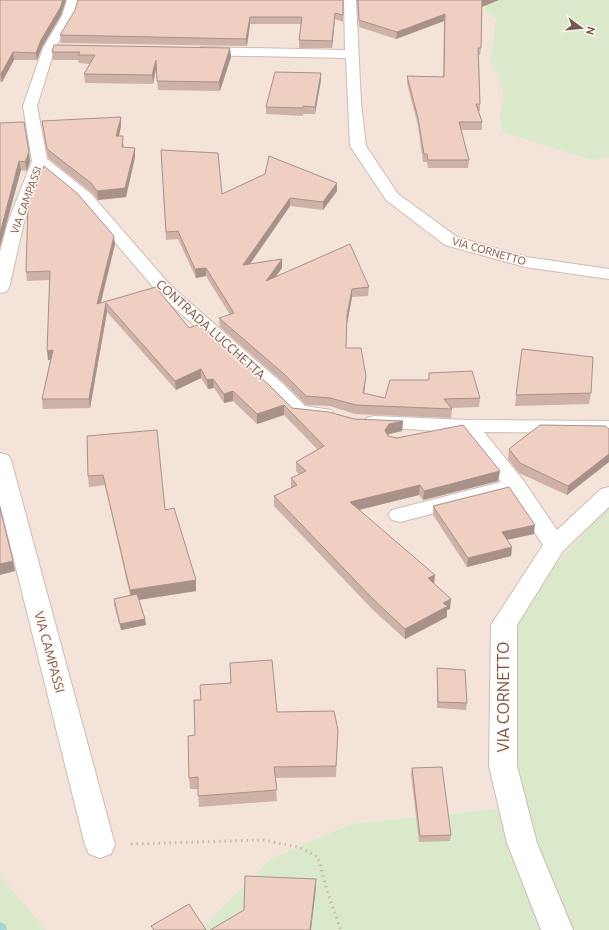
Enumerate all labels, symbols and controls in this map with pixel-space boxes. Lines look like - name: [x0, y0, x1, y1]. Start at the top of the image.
- north arrow: [561, 8, 601, 48]
- text: N: [584, 25, 598, 36]
- street label: VIA CAMPASSI: [8, 165, 44, 235]
- street label: VIA CORNETTO: [451, 235, 527, 267]
- street label: CONTRADA LUCCHETTA: [154, 276, 269, 382]
- street label: VIA CAMPASSI: [32, 610, 68, 694]
- street label: VIA CORNETTO: [494, 641, 512, 753]

